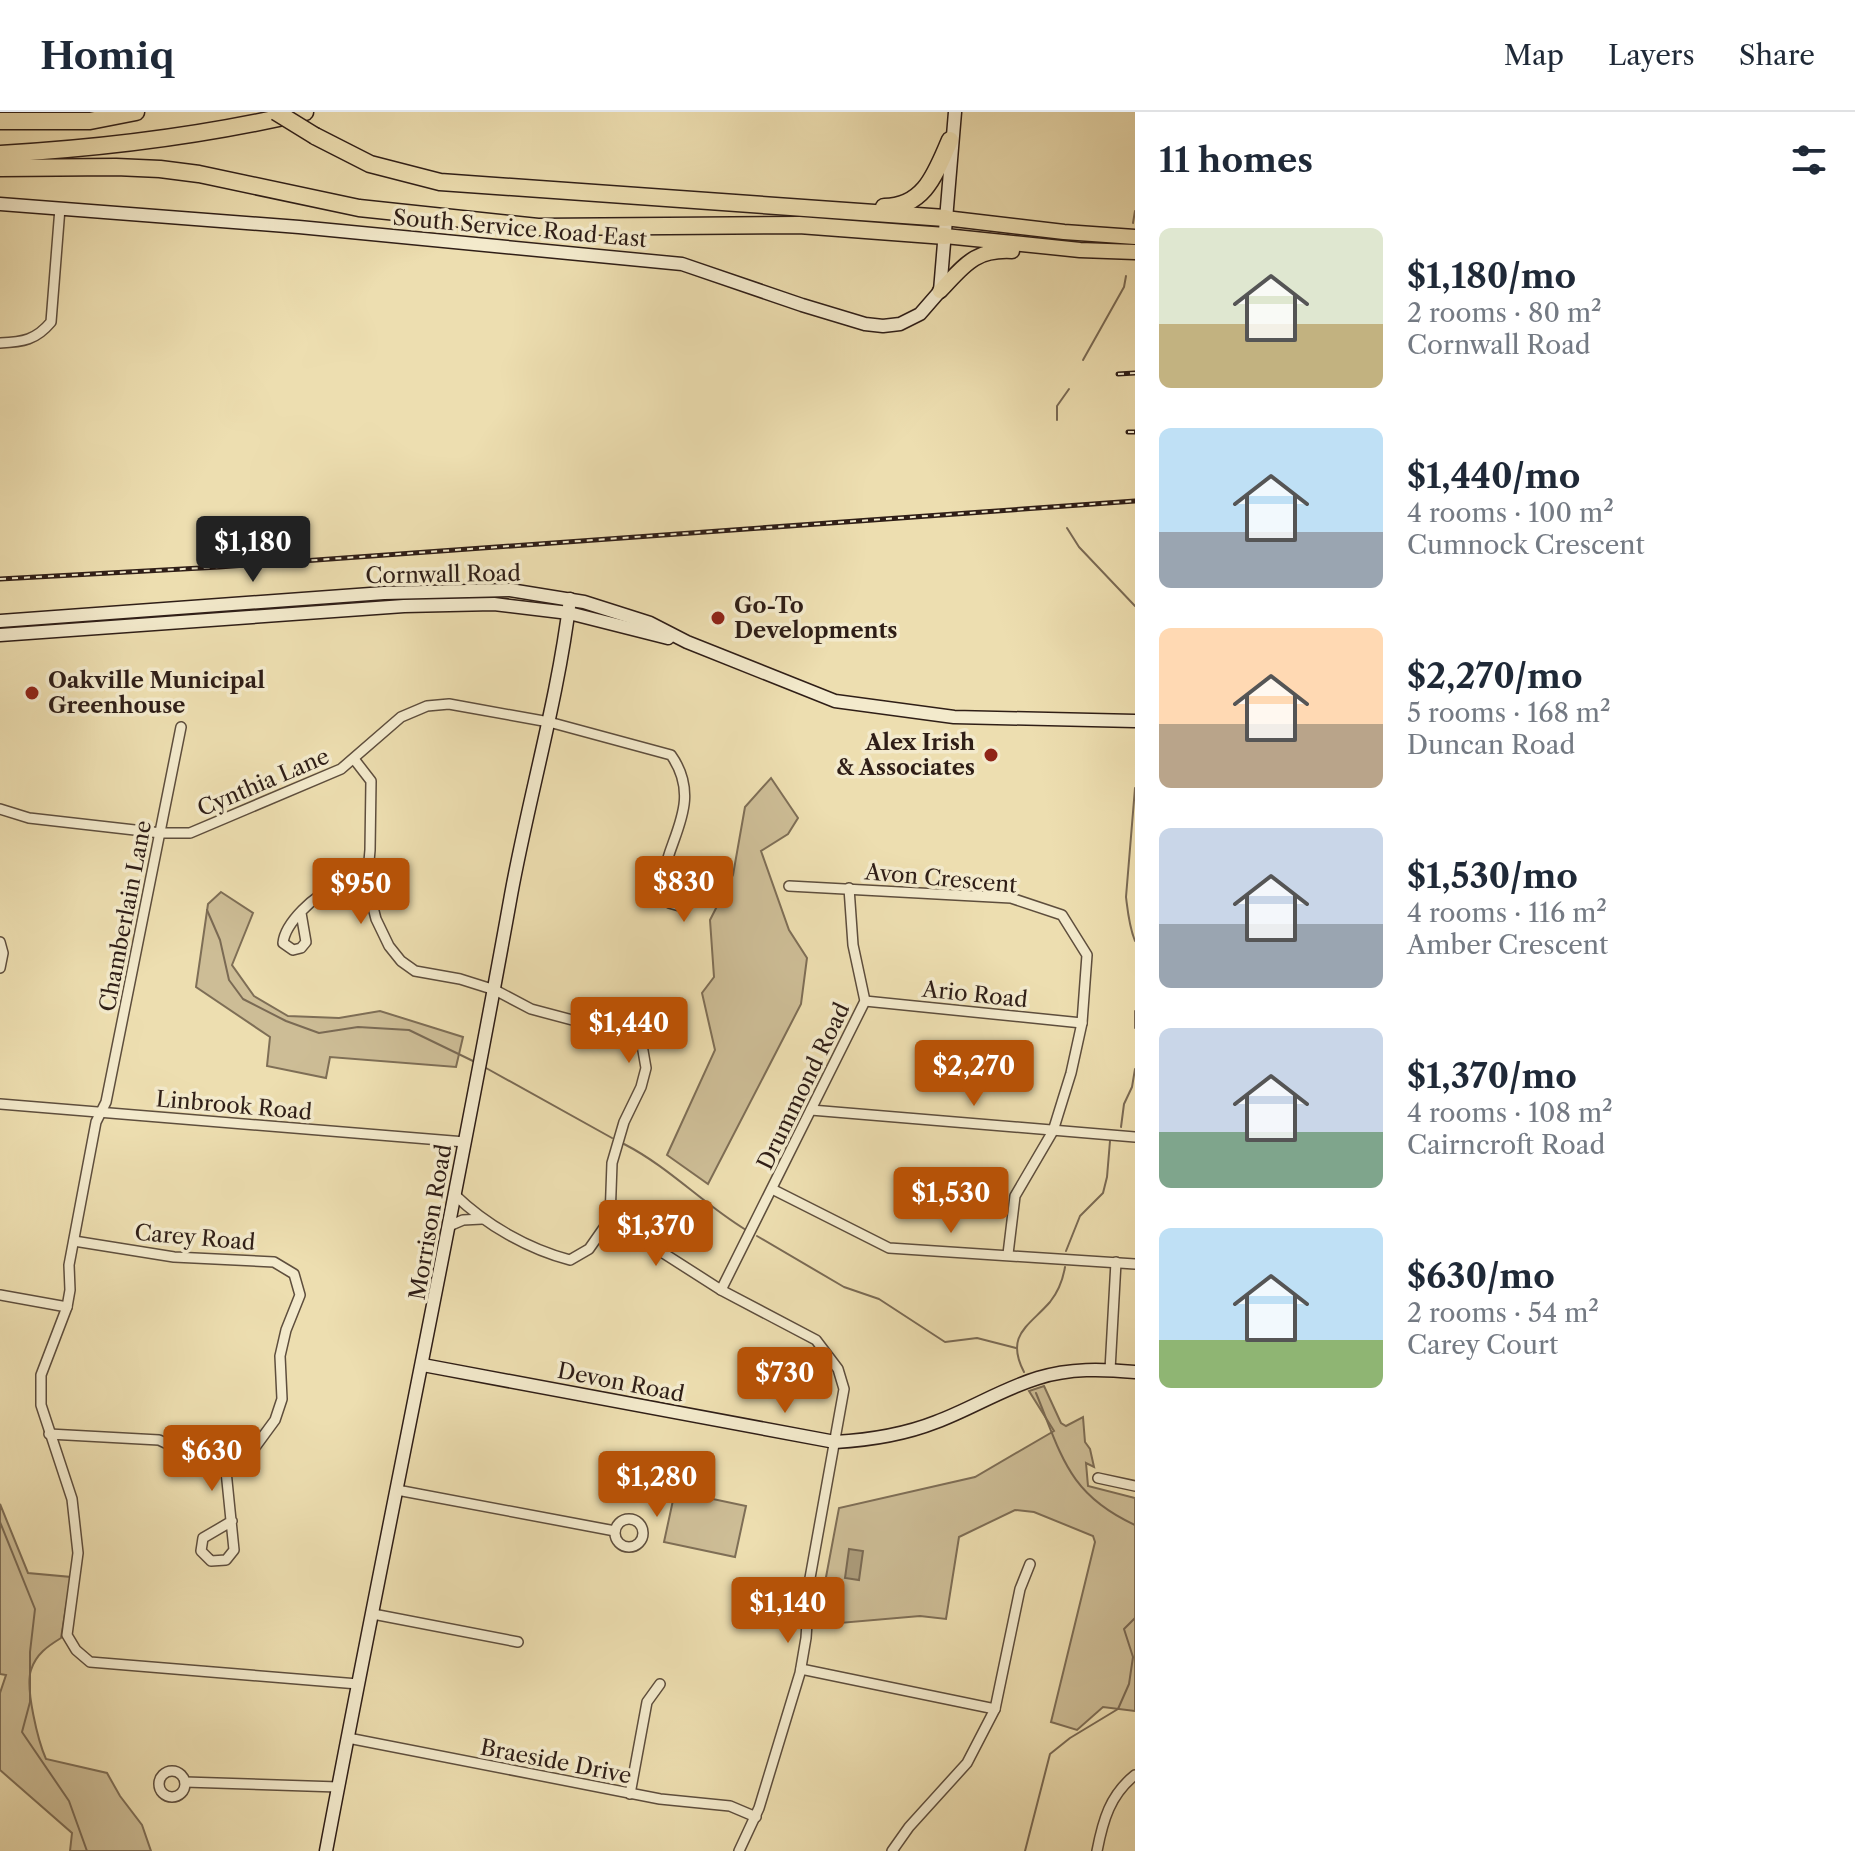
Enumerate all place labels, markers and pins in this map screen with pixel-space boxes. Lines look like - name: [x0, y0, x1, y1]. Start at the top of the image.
- pin: $1,180: [188, 516, 318, 584]
- place label: Go-To Developments: [734, 592, 898, 644]
- marker: Go-To Developments: [709, 609, 727, 627]
- place label: Oakville Municipal Greenhouse: [48, 667, 265, 719]
- marker: Oakville Municipal Greenhouse: [23, 684, 41, 702]
- place label: Alex Irish & Associates: [836, 729, 975, 781]
- marker: Alex Irish & Associates: [982, 746, 1000, 764]
- pin: $830: [637, 856, 731, 924]
- pin: $950: [314, 858, 408, 926]
- pin: $1,440: [564, 997, 694, 1065]
- pin: $2,270: [909, 1040, 1039, 1108]
- pin: $1,530: [886, 1167, 1016, 1235]
- pin: $1,370: [591, 1200, 721, 1268]
- pin: $730: [738, 1347, 832, 1415]
- pin: $630: [165, 1425, 259, 1493]
- pin: $1,280: [592, 1451, 722, 1519]
- pin: $1,140: [723, 1577, 853, 1645]

